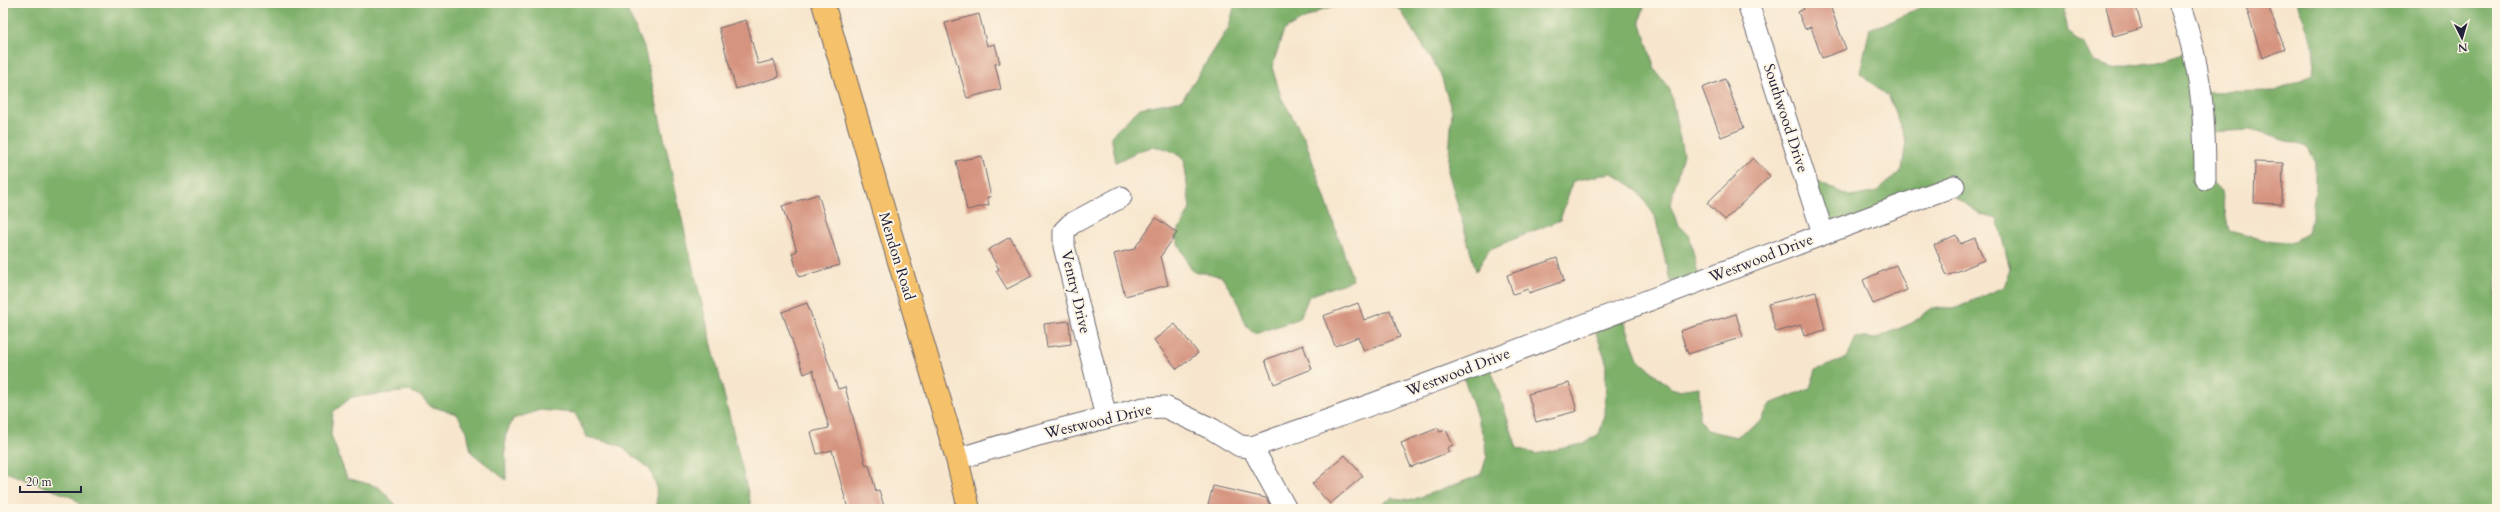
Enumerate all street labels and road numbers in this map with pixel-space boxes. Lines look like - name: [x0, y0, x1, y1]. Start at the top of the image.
- street label: Southwood Drive: [1759, 61, 1813, 175]
- street label: Mendon Road: [874, 210, 920, 302]
- street label: Westwood Drive: [1705, 229, 1816, 287]
- street label: Ventry Drive: [1057, 248, 1095, 336]
- street label: Westwood Drive: [1402, 343, 1513, 401]
- street label: Westwood Drive: [1041, 399, 1154, 443]

